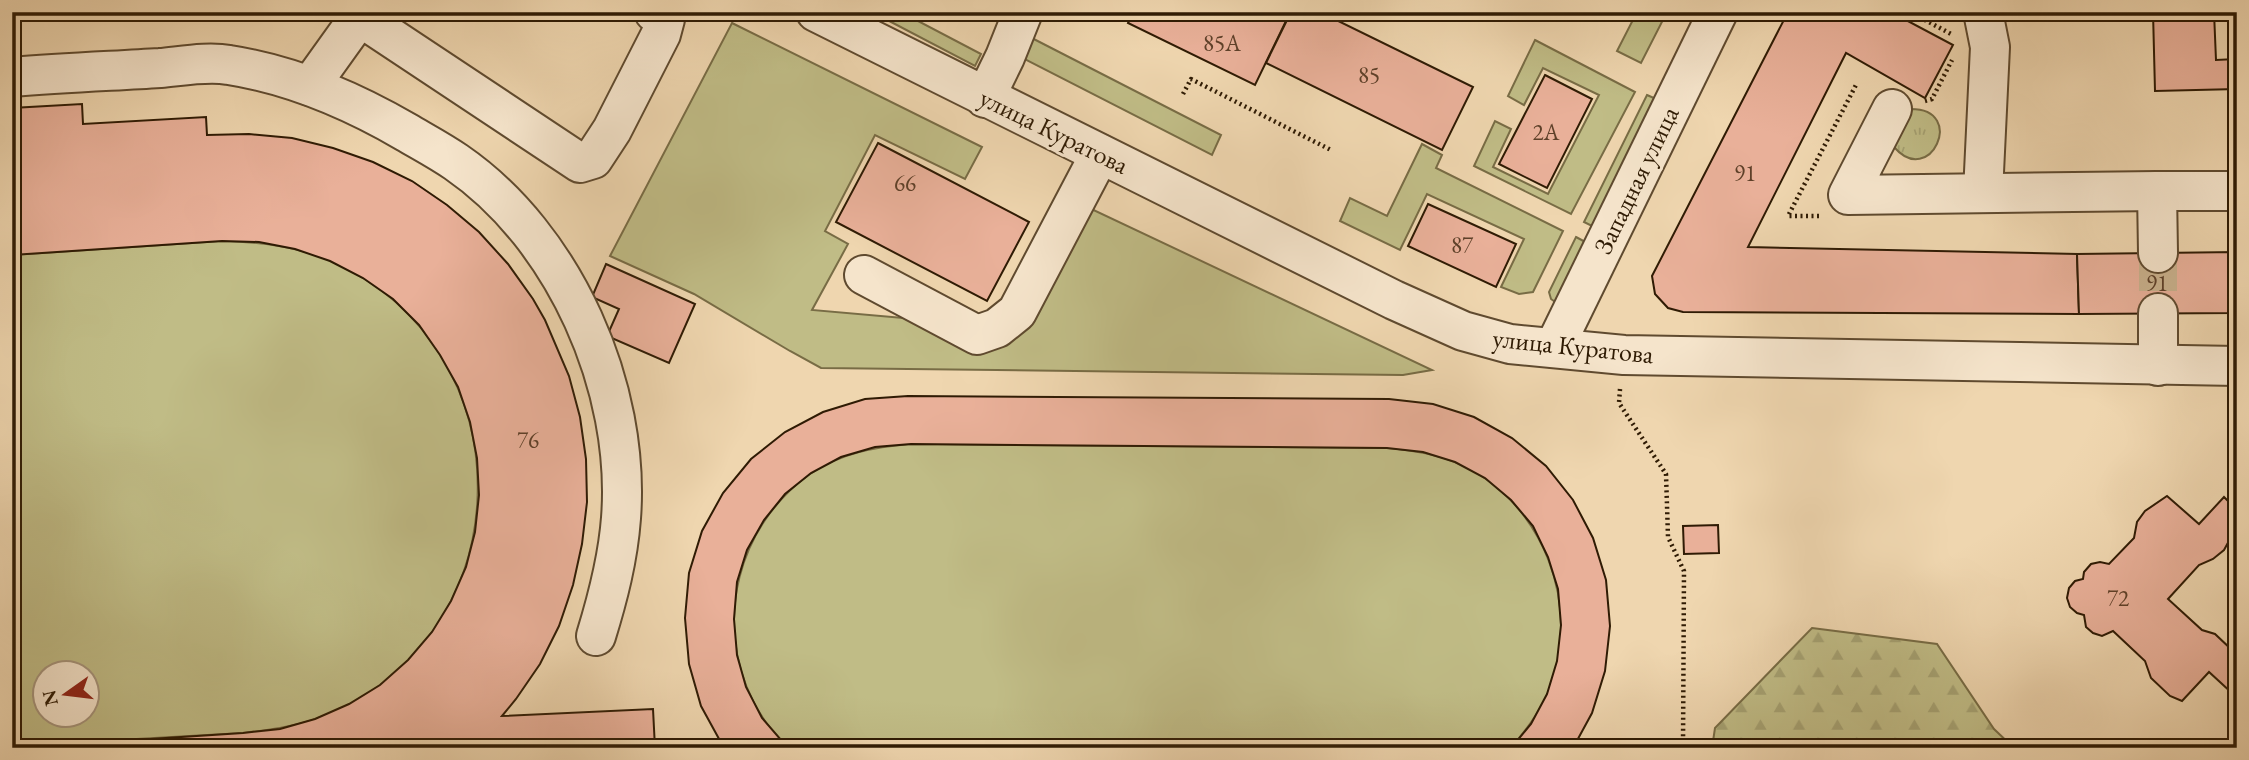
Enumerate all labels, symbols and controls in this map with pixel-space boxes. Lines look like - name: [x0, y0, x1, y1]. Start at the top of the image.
- house number: 85А: [1203, 28, 1242, 58]
- house number: 85: [1358, 60, 1380, 90]
- street label: улица Куратова: [974, 80, 1135, 182]
- street label: Западная улица: [1586, 100, 1687, 260]
- house number: 2А: [1533, 117, 1561, 147]
- house number: 91: [1734, 158, 1756, 188]
- house number: 66: [894, 168, 916, 198]
- house number: 87: [1451, 230, 1474, 260]
- house number: 91: [2146, 268, 2168, 298]
- street label: улица Куратова: [1491, 321, 1656, 371]
- house number: 76: [517, 425, 539, 455]
- house number: 72: [2107, 583, 2129, 613]
- north arrow: [32, 658, 102, 728]
- text: N: [36, 687, 64, 708]

